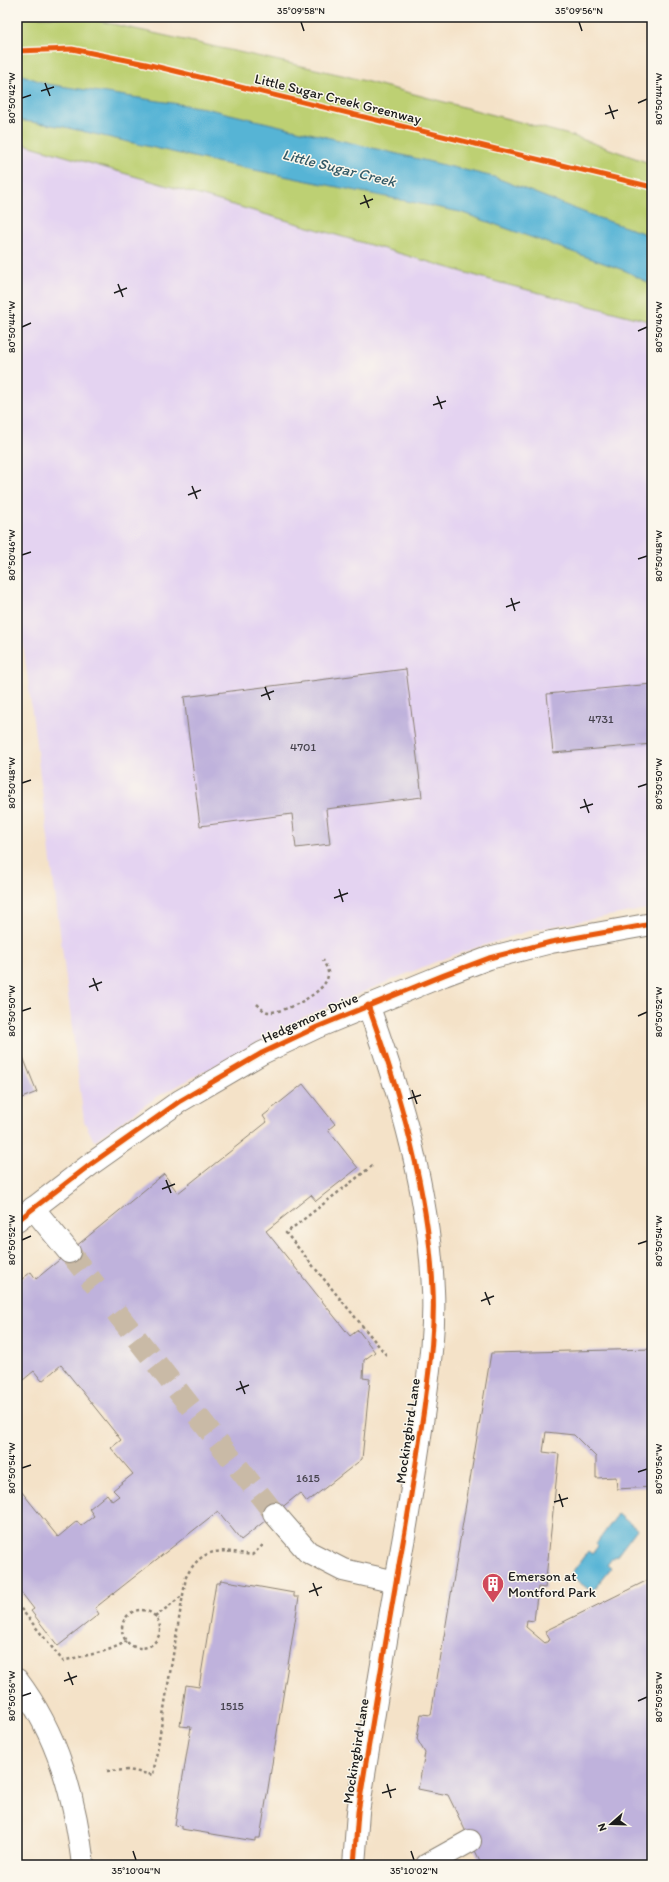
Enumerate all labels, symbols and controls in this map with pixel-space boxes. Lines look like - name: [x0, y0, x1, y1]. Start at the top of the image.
- text: 35°09'58"N: [277, 4, 325, 17]
- text: 35°09'56"N: [555, 4, 603, 17]
- street label: Little Sugar Creek Greenway: [253, 70, 424, 128]
- text: 80°50'42"W: [5, 72, 18, 124]
- text: 80°50'44"W: [652, 73, 665, 125]
- water label: Little Sugar Creek: [281, 145, 399, 191]
- text: 80°50'44"W: [5, 301, 18, 353]
- text: 80°50'46"W: [652, 301, 665, 353]
- text: 80°50'46"W: [5, 529, 18, 581]
- text: 80°50'48"W: [652, 530, 665, 582]
- house number: 4731: [588, 712, 614, 726]
- house number: 4701: [290, 740, 316, 754]
- text: 80°50'48"W: [5, 757, 18, 809]
- text: 80°50'50"W: [652, 758, 665, 810]
- text: 80°50'50"W: [5, 985, 18, 1037]
- text: 80°50'52"W: [652, 986, 665, 1037]
- street label: Hedgemore Drive: [259, 989, 361, 1047]
- text: 80°50'52"W: [5, 1214, 18, 1265]
- text: 80°50'54"W: [652, 1215, 665, 1267]
- street label: Mockingbird Lane: [392, 1377, 424, 1485]
- text: 80°50'54"W: [5, 1442, 18, 1494]
- text: 80°50'56"W: [652, 1443, 665, 1494]
- house number: 1615: [296, 1471, 320, 1485]
- place label: Emerson at Montford Park: [508, 1568, 597, 1601]
- building icon: Emerson at Montford Park: [480, 1571, 506, 1604]
- text: 80°50'56"W: [5, 1670, 18, 1721]
- text: 80°50'58"W: [652, 1671, 665, 1722]
- street label: Mockingbird Lane: [339, 1697, 373, 1805]
- house number: 1515: [220, 1699, 244, 1713]
- north arrow: [591, 1804, 631, 1844]
- text: N: [595, 1822, 609, 1833]
- text: 35°10'04"N: [112, 1864, 161, 1877]
- text: 35°10'02"N: [390, 1864, 438, 1877]

